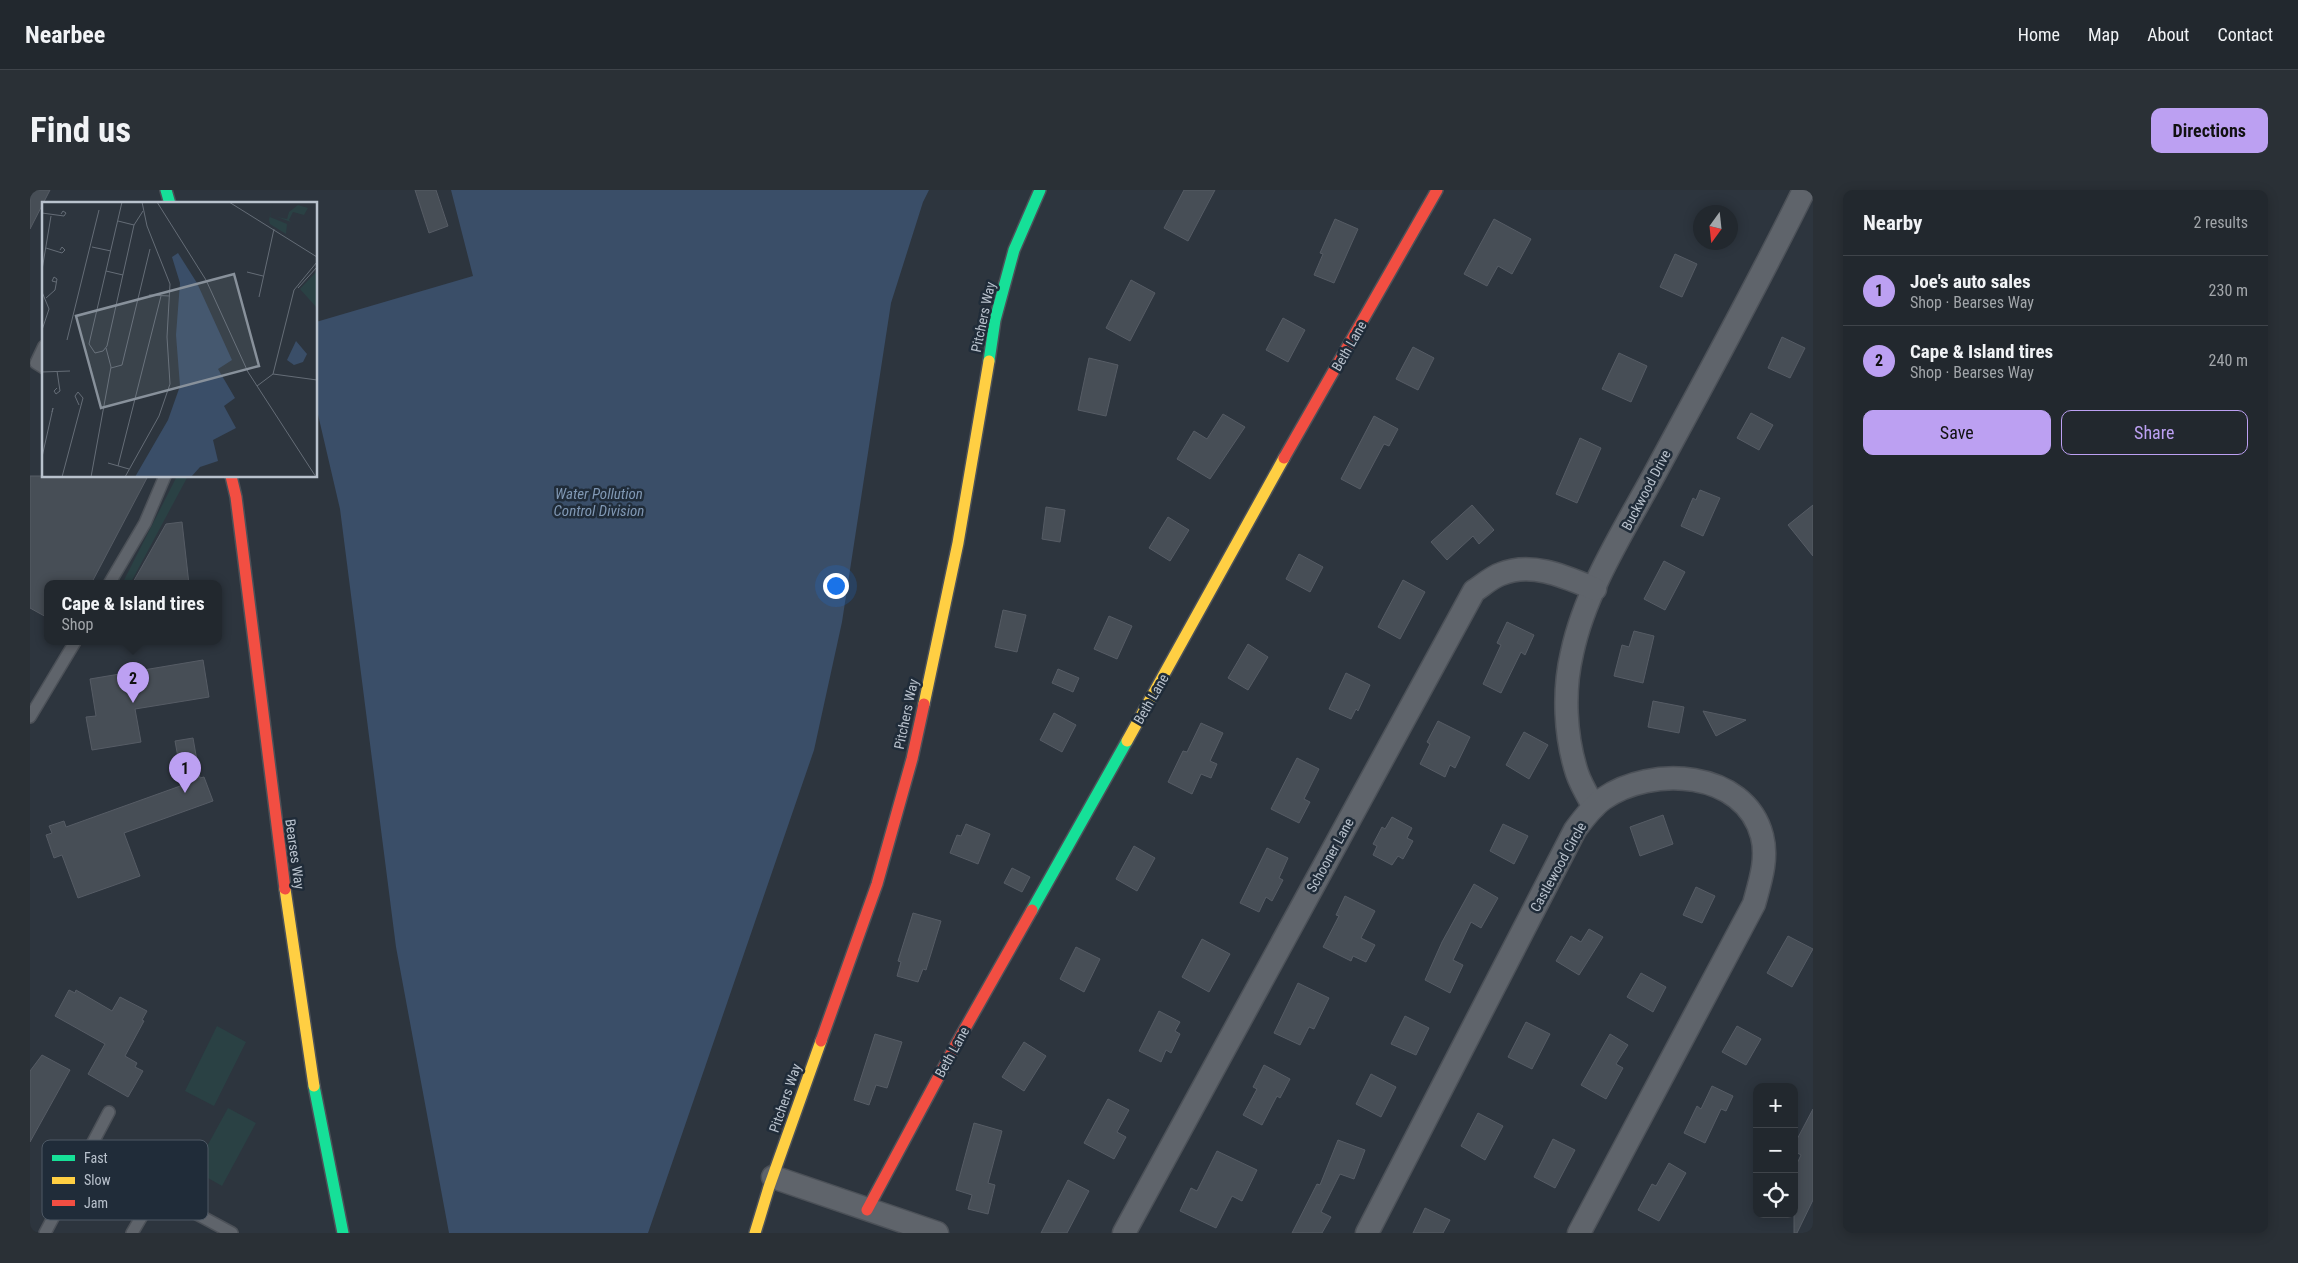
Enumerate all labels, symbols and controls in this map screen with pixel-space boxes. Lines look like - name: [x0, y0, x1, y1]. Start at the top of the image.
- text: Nearbee: [25, 21, 105, 49]
- text: Home: [2018, 24, 2060, 45]
- text: Map: [2088, 24, 2119, 45]
- text: About: [2147, 24, 2189, 45]
- text: Contact: [2217, 24, 2273, 45]
- button: Directions: [2151, 108, 2268, 153]
- text: Find us: [30, 110, 131, 151]
- inset map: [42, 202, 318, 478]
- north arrow: [1693, 205, 1738, 250]
- text: Nearby: [1863, 211, 1922, 235]
- text: 2 results: [2193, 213, 2248, 232]
- text: Joe's auto sales: [1910, 270, 2031, 293]
- street label: Pitchers Way: [968, 280, 998, 354]
- text: 1: [1875, 281, 1883, 300]
- text: 230 m: [2209, 281, 2248, 300]
- text: Shop · Bearses Way: [1910, 293, 2034, 312]
- street label: Beth Lane: [1328, 318, 1370, 374]
- text: Cape & Island tires: [1910, 340, 2053, 363]
- text: 2: [1875, 351, 1883, 370]
- text: 240 m: [2209, 351, 2248, 370]
- text: Shop · Bearses Way: [1910, 363, 2034, 382]
- button: Save: [1863, 410, 2051, 455]
- button: Share: [2061, 410, 2248, 455]
- street label: Buckwood Drive: [1618, 447, 1674, 533]
- water label: Water Pollution Control Division: [554, 485, 644, 520]
- your location: [823, 573, 849, 599]
- popup: [44, 580, 222, 645]
- text: Cape & Island tires: [61, 592, 205, 615]
- text: Shop: [61, 615, 93, 634]
- pin: 2: [117, 662, 149, 703]
- street label: Beth Lane: [1130, 671, 1172, 727]
- street label: Pitchers Way: [891, 677, 921, 751]
- pin: 1: [169, 752, 201, 793]
- street label: Schooner Lane: [1303, 815, 1357, 895]
- street label: Bearses Way: [282, 818, 308, 890]
- street label: Castlewood Circle: [1527, 819, 1589, 915]
- street label: Beth Lane: [932, 1024, 973, 1080]
- street label: Pitchers Way: [766, 1061, 804, 1134]
- map controls: [1753, 1083, 1798, 1218]
- button: +: [1753, 1083, 1798, 1128]
- button: −: [1753, 1128, 1798, 1173]
- legend: [42, 1140, 208, 1220]
- text: Fast: [84, 1150, 108, 1166]
- text: Slow: [84, 1172, 111, 1188]
- button: locate: [1753, 1173, 1798, 1218]
- text: Jam: [84, 1195, 108, 1211]

